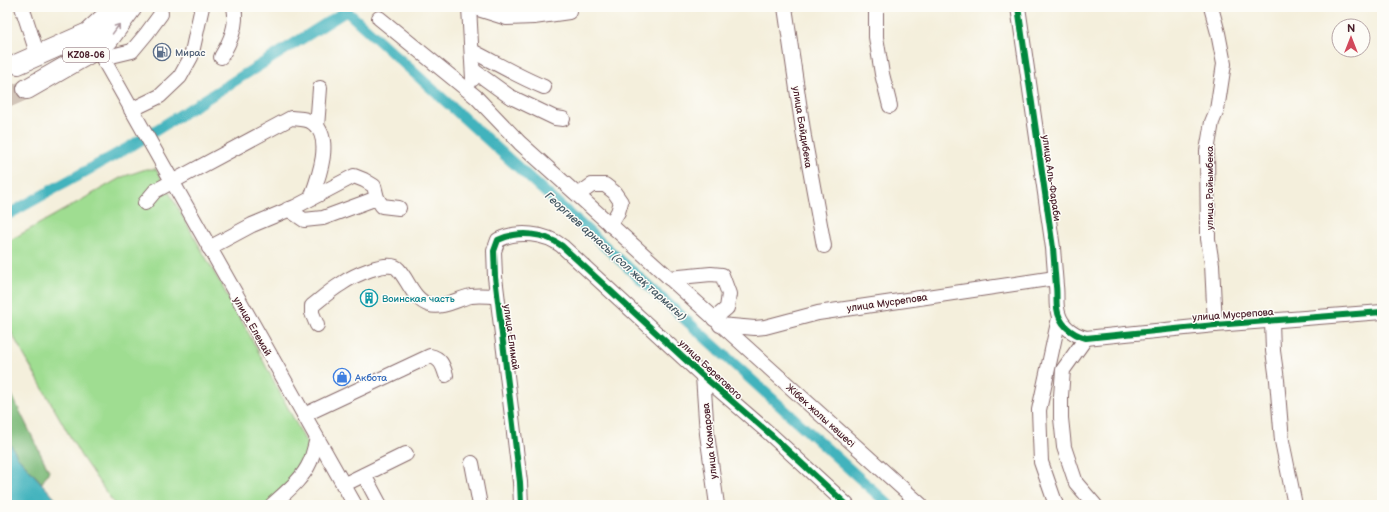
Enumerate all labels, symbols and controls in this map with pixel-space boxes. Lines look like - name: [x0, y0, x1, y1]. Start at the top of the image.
- north arrow: [1331, 18, 1371, 58]
- text: N: [1347, 22, 1355, 35]
- one-way arrow: [112, 23, 121, 34]
- fuel station icon: Мирас: [152, 42, 172, 62]
- place label: Мирас: [175, 47, 205, 59]
- road number: KZ08-06: [63, 48, 109, 62]
- street label: улица Байдибека: [790, 85, 814, 169]
- street label: улица Аль-Фараби: [1039, 134, 1063, 222]
- street label: улица Райымбека: [1204, 146, 1216, 230]
- water label: Георгиев арнасы (сол жақ тармағы): [542, 189, 689, 323]
- building icon: Воинская часть: [359, 288, 379, 308]
- street label: улица Мусрепова: [846, 291, 928, 315]
- place label: Воинская часть: [382, 293, 455, 305]
- street label: улица Елемай: [230, 295, 274, 358]
- street label: улица Елимай: [500, 303, 522, 371]
- street label: улица Мусрепова: [1192, 306, 1274, 324]
- street label: улица Берегового: [676, 337, 745, 402]
- shop icon: Акбота: [332, 367, 352, 387]
- place label: Акбота: [354, 372, 387, 384]
- street label: Жібек жолы көшесі: [783, 381, 857, 450]
- street label: улица Комарова: [700, 402, 720, 480]

